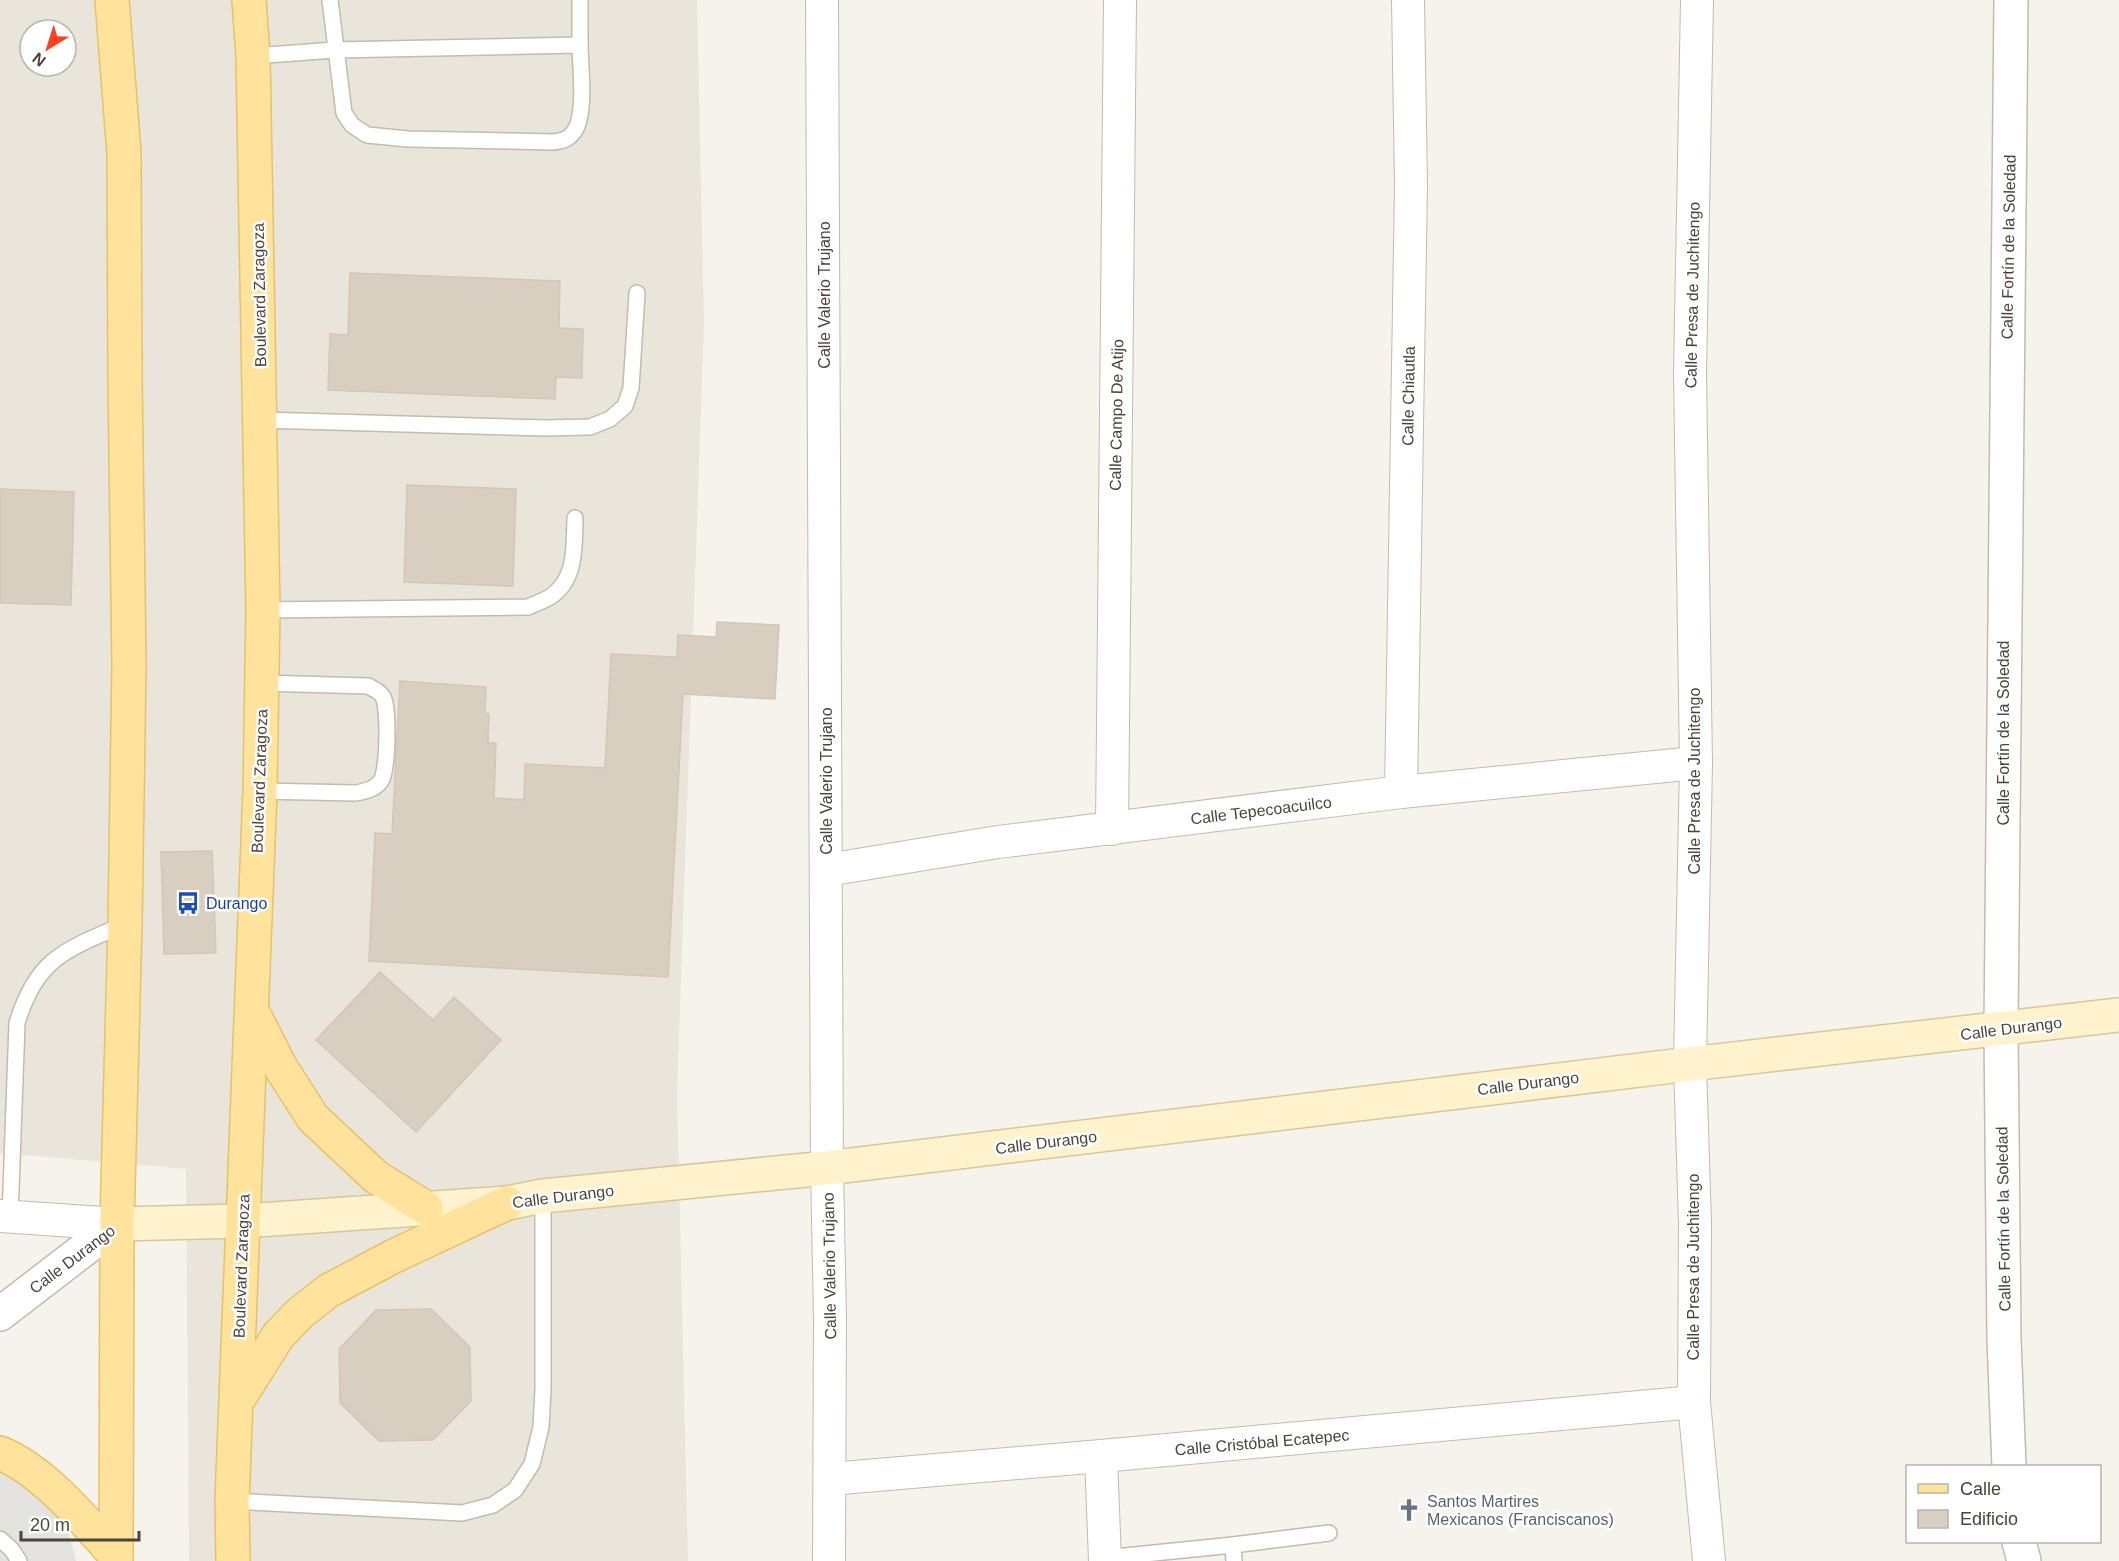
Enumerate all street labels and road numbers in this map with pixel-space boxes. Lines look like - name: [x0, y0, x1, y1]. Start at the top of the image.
- street label: Calle Fortín de la Soledad: [1998, 154, 2019, 340]
- street label: Calle Presa de Juchitengo: [1682, 201, 1703, 389]
- street label: Calle Valerio Trujano: [816, 221, 833, 369]
- street label: Boulevard Zaragoza: [250, 223, 269, 367]
- street label: Calle Campo De Atijo: [1107, 339, 1126, 491]
- street label: Calle Chiautla: [1399, 346, 1418, 446]
- street label: Calle Fortín de la Soledad: [1995, 641, 2012, 826]
- street label: Calle Presa de Juchitengo: [1686, 688, 1703, 874]
- street label: Calle Valerio Trujano: [818, 707, 835, 855]
- street label: Boulevard Zaragoza: [248, 709, 271, 853]
- street label: Calle Tepecoacuilco: [1190, 793, 1333, 828]
- street label: Calle Durango: [1959, 1014, 2063, 1043]
- street label: Calle Durango: [1476, 1069, 1580, 1098]
- street label: Calle Fortín de la Soledad: [1993, 1126, 2014, 1312]
- street label: Calle Durango: [994, 1128, 1098, 1157]
- street label: Calle Presa de Juchitengo: [1685, 1174, 1702, 1360]
- street label: Calle Durango: [511, 1182, 615, 1211]
- street label: Calle Valerio Trujano: [820, 1192, 839, 1340]
- street label: Boulevard Zaragoza: [230, 1194, 253, 1338]
- street label: Calle Durango: [26, 1222, 118, 1297]
- street label: Calle Cristóbal Ecatepec: [1174, 1426, 1350, 1459]

